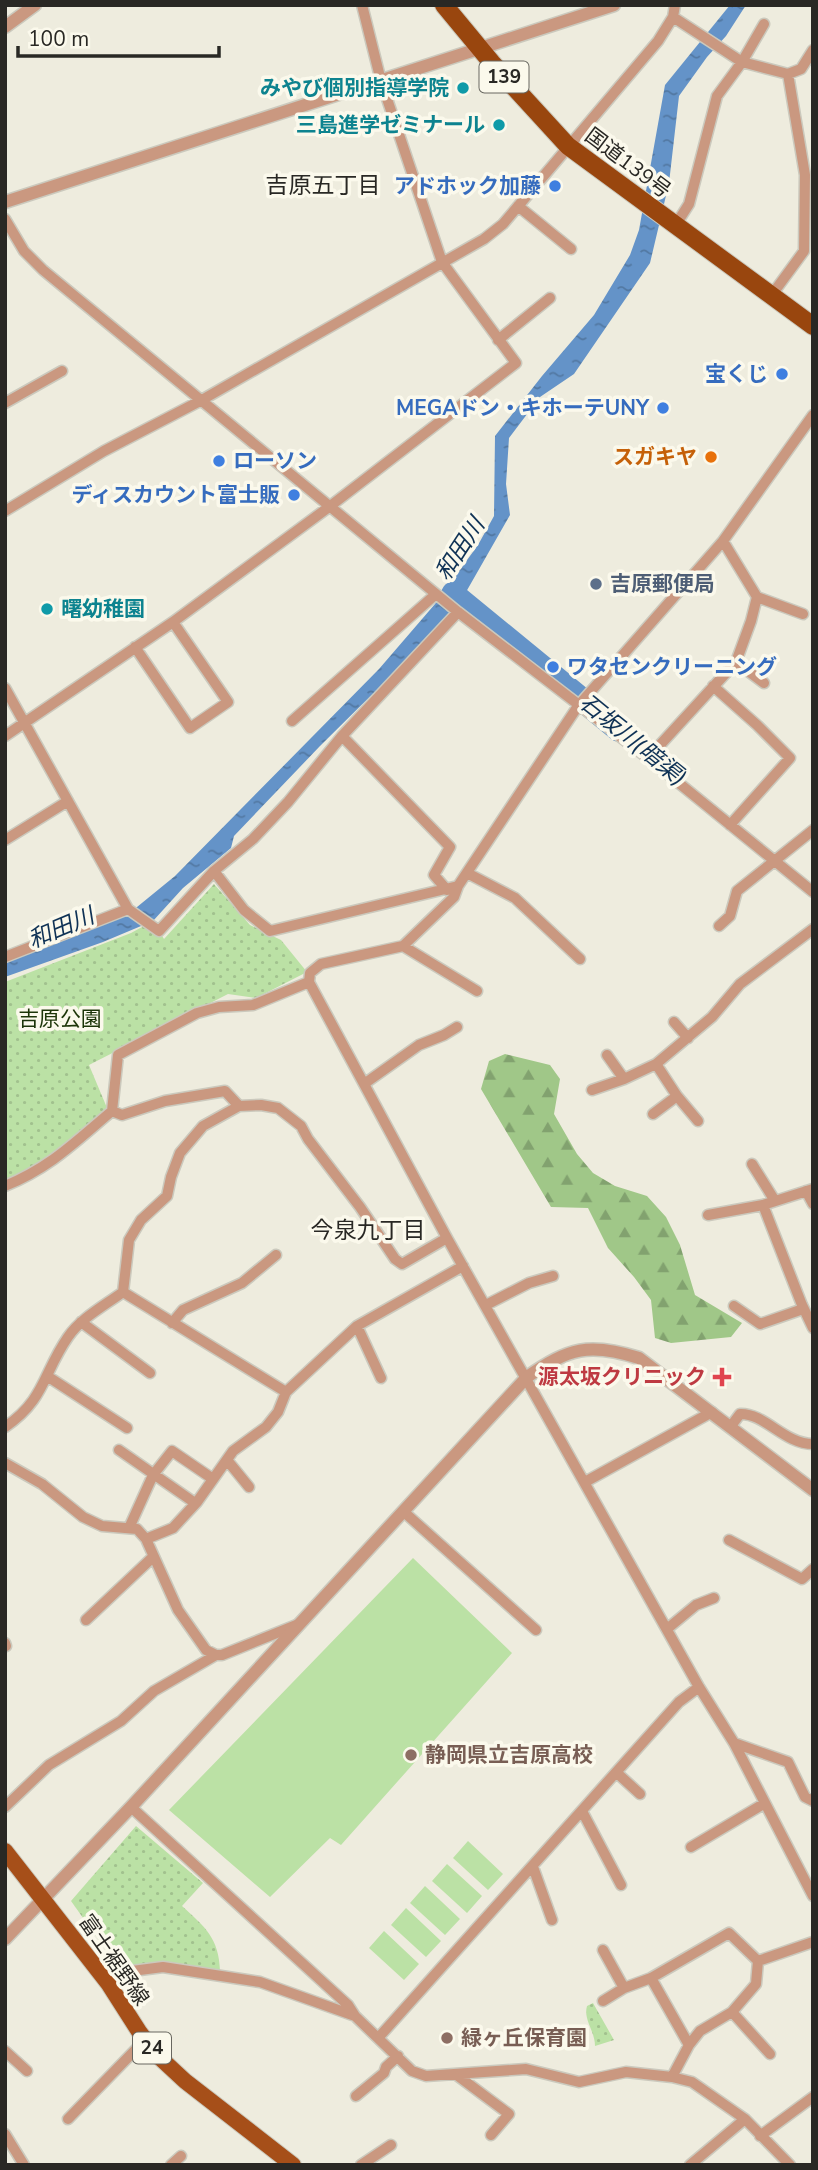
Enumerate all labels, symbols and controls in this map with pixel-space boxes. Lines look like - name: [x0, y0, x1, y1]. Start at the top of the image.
- scale bar: [18, 14, 219, 58]
- text: 100 m: [28, 25, 89, 53]
- road number: 139: [480, 61, 528, 92]
- place label: みやび個別指導学院: [260, 74, 449, 102]
- marker: みやび個別指導学院: [455, 80, 471, 96]
- place label: 三島進学ゼミナール: [296, 111, 485, 139]
- marker: 三島進学ゼミナール: [491, 117, 507, 133]
- street label: 国道139号: [579, 121, 677, 205]
- district label: 吉原五丁目: [266, 170, 381, 201]
- place label: アドホック加藤: [394, 172, 541, 200]
- marker: アドホック加藤: [547, 178, 563, 194]
- place label: 宝くじ: [705, 360, 768, 388]
- marker: 宝くじ: [774, 366, 790, 382]
- place label: MEGAドン・キホーテUNY: [396, 394, 650, 422]
- marker: MEGAドン・キホーテUNY: [655, 400, 671, 416]
- place label: スガキヤ: [613, 443, 697, 471]
- place label: ローソン: [233, 447, 317, 475]
- marker: スガキヤ: [703, 449, 719, 465]
- marker: ローソン: [211, 453, 227, 469]
- place label: ディスカウント富士販: [71, 481, 280, 509]
- marker: ディスカウント富士販: [286, 487, 302, 503]
- water label: 和田川: [428, 509, 493, 586]
- place label: 吉原郵便局: [610, 570, 715, 598]
- marker: 吉原郵便局: [588, 576, 604, 592]
- place label: 曙幼稚園: [61, 595, 145, 623]
- marker: 曙幼稚園: [39, 601, 55, 617]
- place label: ワタセンクリーニング: [567, 653, 777, 681]
- marker: ワタセンクリーニング: [545, 659, 561, 675]
- water label: 石坂川(暗渠): [573, 687, 693, 793]
- water label: 和田川: [23, 899, 102, 956]
- park label: 吉原公園: [18, 1005, 102, 1033]
- district label: 今泉九丁目: [311, 1215, 426, 1246]
- place label: 源太坂クリニック: [538, 1363, 706, 1391]
- marker: 源太坂クリニック: [712, 1367, 732, 1387]
- place label: 静岡県立吉原高校: [425, 1741, 593, 1769]
- marker: 静岡県立吉原高校: [403, 1747, 419, 1763]
- street label: 富士裾野線: [72, 1909, 156, 2011]
- place label: 緑ヶ丘保育園: [461, 2024, 587, 2052]
- marker: 緑ヶ丘保育園: [439, 2030, 455, 2046]
- road number: 24: [133, 2032, 171, 2064]

